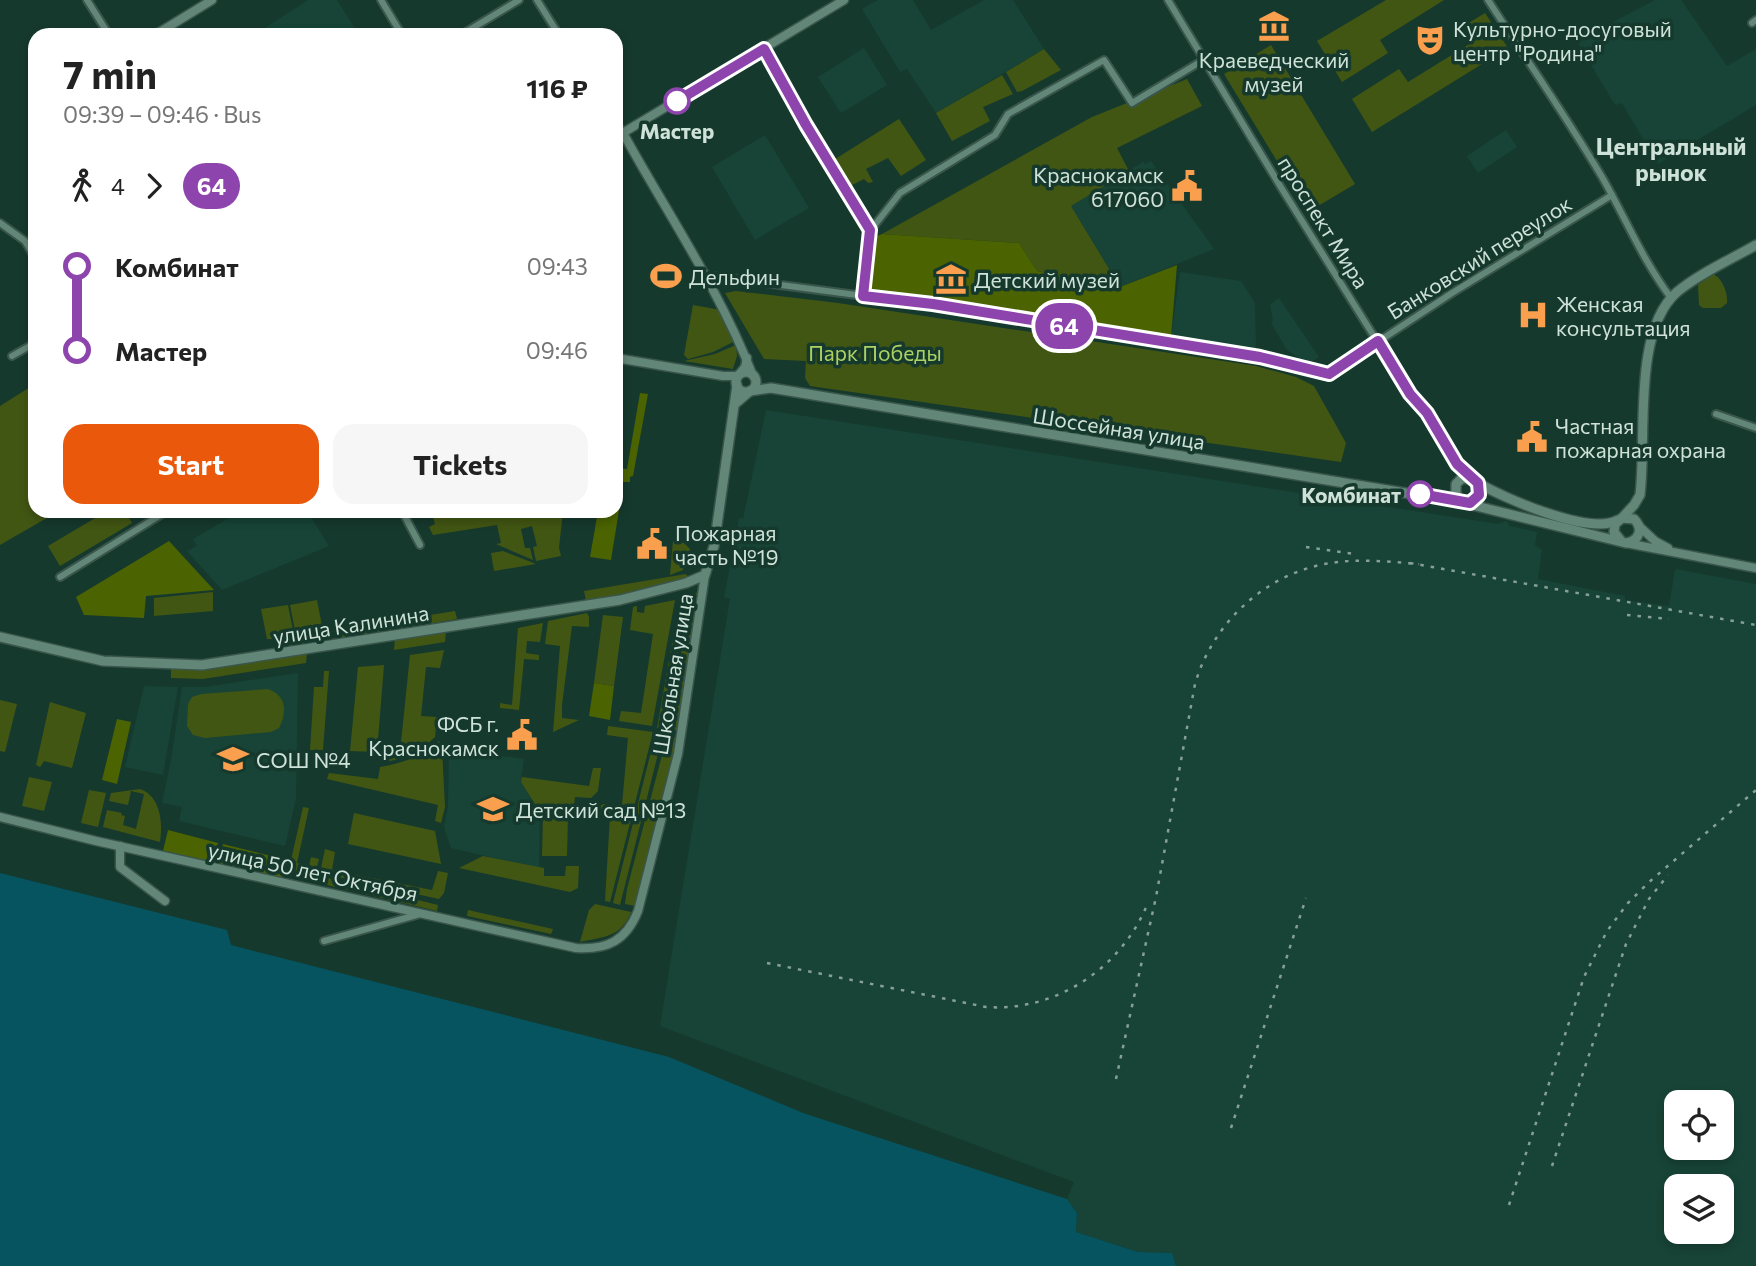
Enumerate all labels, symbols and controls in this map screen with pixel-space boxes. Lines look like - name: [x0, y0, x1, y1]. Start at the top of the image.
- museum icon: Краеведческий музей: [1257, 9, 1291, 43]
- place label: Культурно-досуговый центр "Родина": [1453, 16, 1672, 65]
- theatre icon: Культурно-досуговый центр "Родина": [1413, 23, 1447, 57]
- place label: Краеведческий музей: [1199, 47, 1349, 96]
- text: 7 min: [63, 50, 157, 97]
- text: 116 ₽: [526, 72, 588, 103]
- marker: Мастер: [664, 88, 690, 114]
- text: 09:39 – 09:46 · Bus: [63, 100, 261, 128]
- place label: Мастер: [640, 118, 714, 143]
- district label: Центральный рынок: [1596, 132, 1746, 186]
- street label: проспект Мира: [1273, 151, 1375, 293]
- place label: Краснокамск 617060: [1033, 162, 1164, 211]
- icon: walk: [63, 167, 101, 205]
- icon: forward: [135, 167, 173, 205]
- public building icon: Краснокамск 617060: [1170, 169, 1204, 203]
- text: 64: [197, 171, 226, 200]
- text: 4: [111, 172, 125, 200]
- street label: Банковский переулок: [1382, 190, 1576, 324]
- text: Комбинат: [115, 251, 239, 282]
- text: 09:43: [527, 252, 588, 280]
- sports icon: Дельфин: [649, 259, 683, 293]
- museum icon: Детский музей: [934, 262, 968, 296]
- place label: Дельфин: [689, 264, 780, 289]
- place label: Детский музей: [974, 267, 1120, 292]
- place label: Женская консультация: [1556, 291, 1691, 340]
- hospital icon: Женская консультация: [1516, 298, 1550, 332]
- line badge: 64: [1032, 303, 1096, 349]
- text: 64: [1049, 311, 1079, 340]
- text: Мастер: [115, 335, 207, 366]
- text: 09:46: [526, 336, 588, 364]
- park label: Парк Победы: [808, 340, 942, 365]
- street label: Шоссейная улица: [1031, 402, 1207, 454]
- place label: Частная пожарная охрана: [1555, 413, 1726, 462]
- public building icon: Частная пожарная охрана: [1515, 420, 1549, 454]
- button: Start: [63, 424, 319, 504]
- button: Tickets: [333, 424, 588, 504]
- marker: Комбинат: [1407, 481, 1433, 507]
- place label: Комбинат: [1301, 482, 1401, 507]
- place label: Пожарная часть №19: [675, 520, 778, 569]
- public building icon: Пожарная часть №19: [635, 527, 669, 561]
- street label: Школьная улица: [647, 591, 697, 757]
- street label: улица Калинина: [271, 599, 431, 649]
- place label: ФСБ г. Краснокамск: [368, 711, 499, 760]
- public building icon: ФСБ г. Краснокамск: [505, 718, 539, 752]
- school or university icon: СОШ №4: [216, 742, 250, 776]
- place label: СОШ №4: [256, 747, 351, 772]
- school or university icon: Детский сад №13: [476, 792, 510, 826]
- place label: Детский сад №13: [516, 797, 686, 822]
- street label: улица 50 лет Октября: [206, 837, 420, 905]
- map controls: [1664, 1090, 1734, 1244]
- button: locate: [1664, 1090, 1734, 1160]
- button: layers: [1664, 1174, 1734, 1244]

